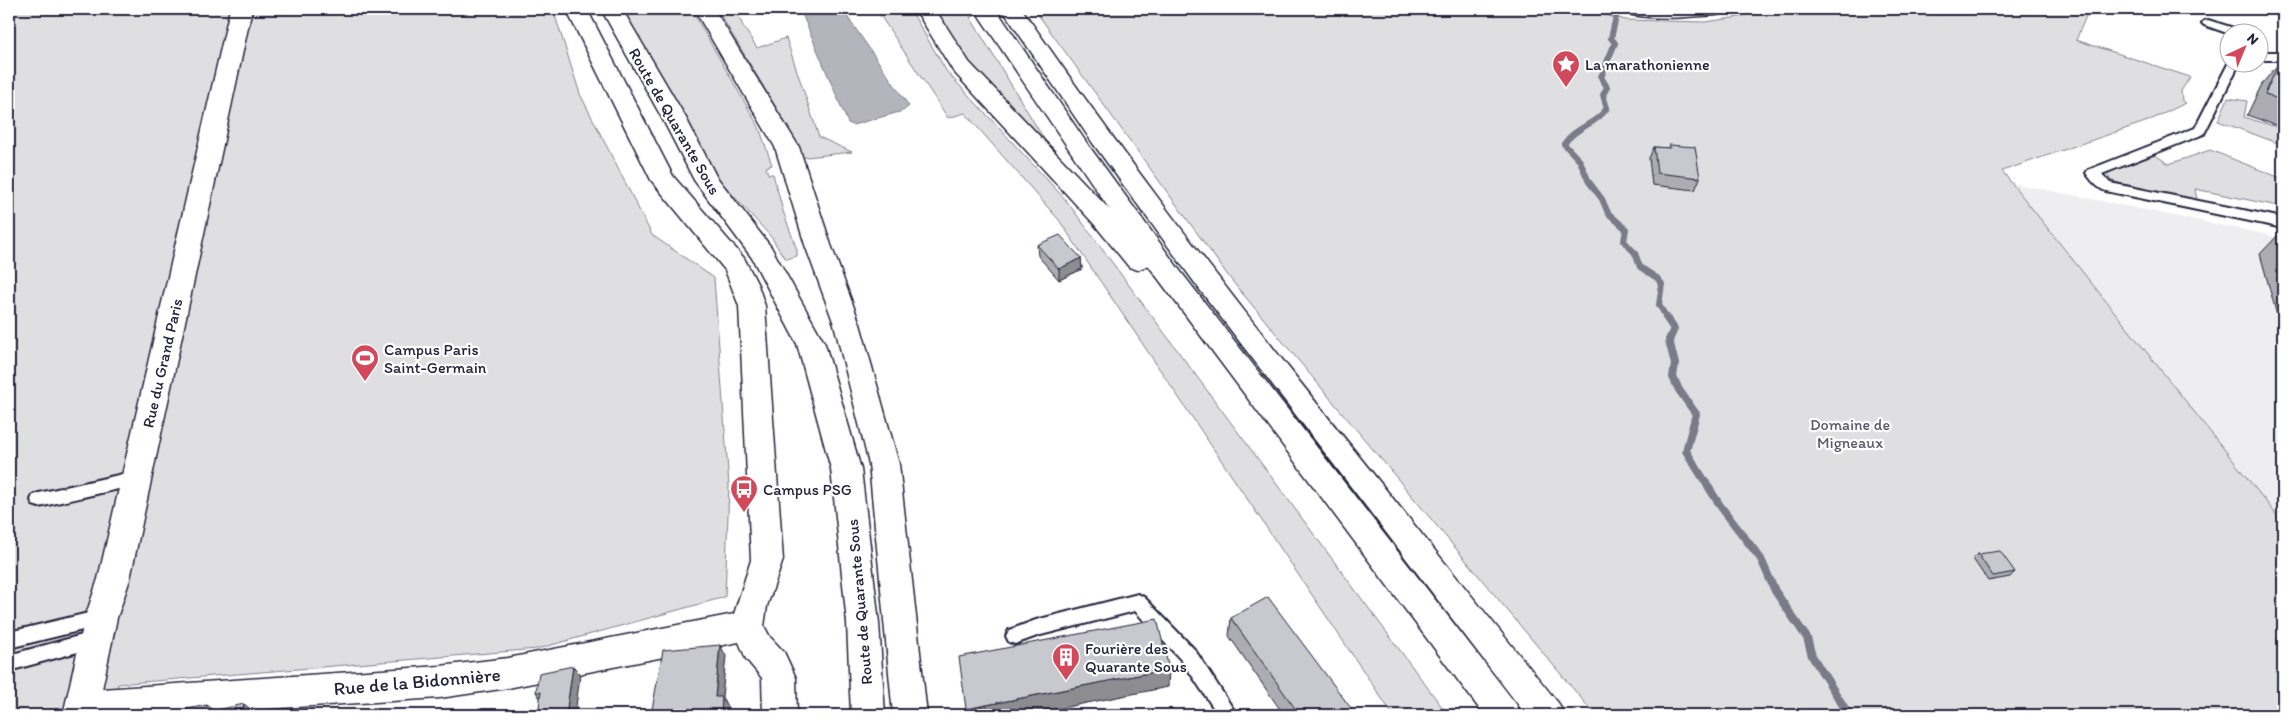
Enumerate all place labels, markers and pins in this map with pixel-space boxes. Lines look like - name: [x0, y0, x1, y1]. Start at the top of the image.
- place icon: La marathonienne: [1551, 49, 1581, 88]
- place label: La marathonienne: [1585, 55, 1710, 74]
- place label: Campus Paris Saint-Germain: [384, 340, 487, 377]
- sports icon: Campus Paris Saint-Germain: [350, 343, 380, 382]
- bus stop icon: Campus PSG: [729, 474, 759, 513]
- place label: Campus PSG: [763, 480, 852, 499]
- place label: Fourière des Quarante Sous: [1085, 639, 1187, 676]
- building icon: Fourière des Quarante Sous: [1051, 642, 1081, 681]

